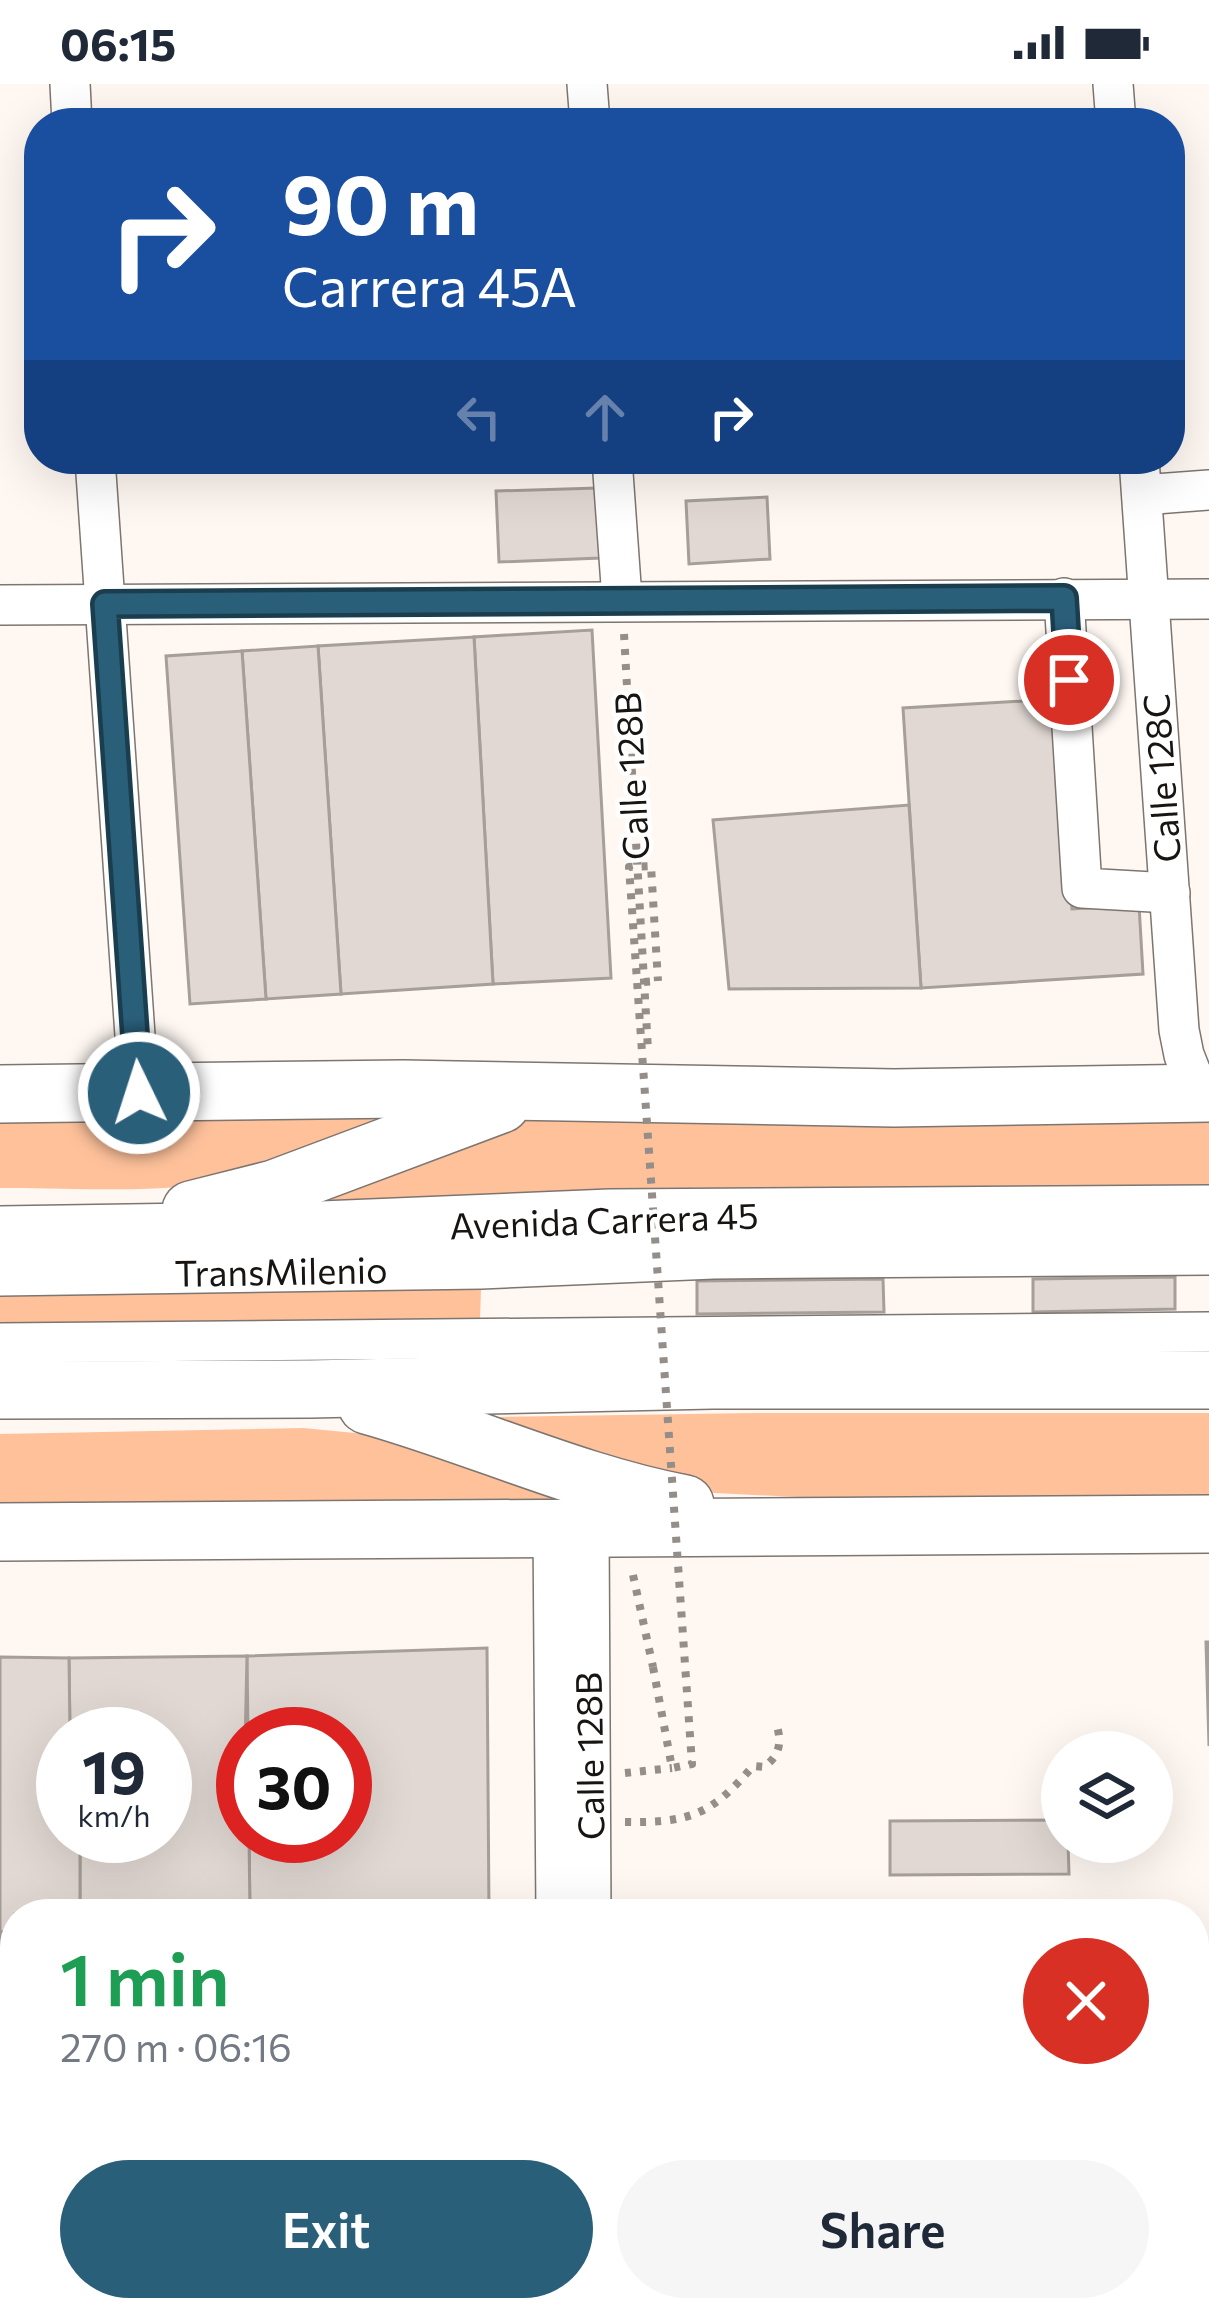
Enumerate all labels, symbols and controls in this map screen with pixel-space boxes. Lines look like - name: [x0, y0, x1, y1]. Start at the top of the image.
- text: 06:15: [60, 15, 176, 70]
- text: 90 m: [282, 150, 479, 252]
- icon: right: [84, 156, 240, 312]
- text: Carrera 45A: [282, 252, 577, 318]
- icon: left: [446, 384, 512, 450]
- icon: ahead: [572, 384, 638, 450]
- icon: right: [698, 384, 764, 450]
- pin: [1018, 629, 1120, 731]
- icon: arrive: [1036, 647, 1102, 713]
- street label: Calle 128B: [604, 691, 656, 861]
- street label: Calle 128C: [1132, 692, 1188, 864]
- position arrow: [76, 1030, 202, 1156]
- street label: Avenida Carrera 45: [449, 1192, 759, 1246]
- street label: TransMilenio: [174, 1246, 388, 1294]
- street label: Calle 128B: [565, 1672, 611, 1840]
- speed limit sign: 30: [216, 1707, 372, 1863]
- map controls: [1041, 1731, 1173, 1863]
- button: layers: [1041, 1731, 1173, 1863]
- text: 19: [82, 1733, 146, 1806]
- text: km/h: [78, 1796, 150, 1833]
- text: 1 min: [60, 1933, 230, 2021]
- button: close: [1023, 1938, 1149, 2064]
- text: 270 m · 06:16: [60, 2022, 292, 2070]
- button: Exit: [60, 2160, 593, 2298]
- button: Share: [617, 2160, 1149, 2298]

